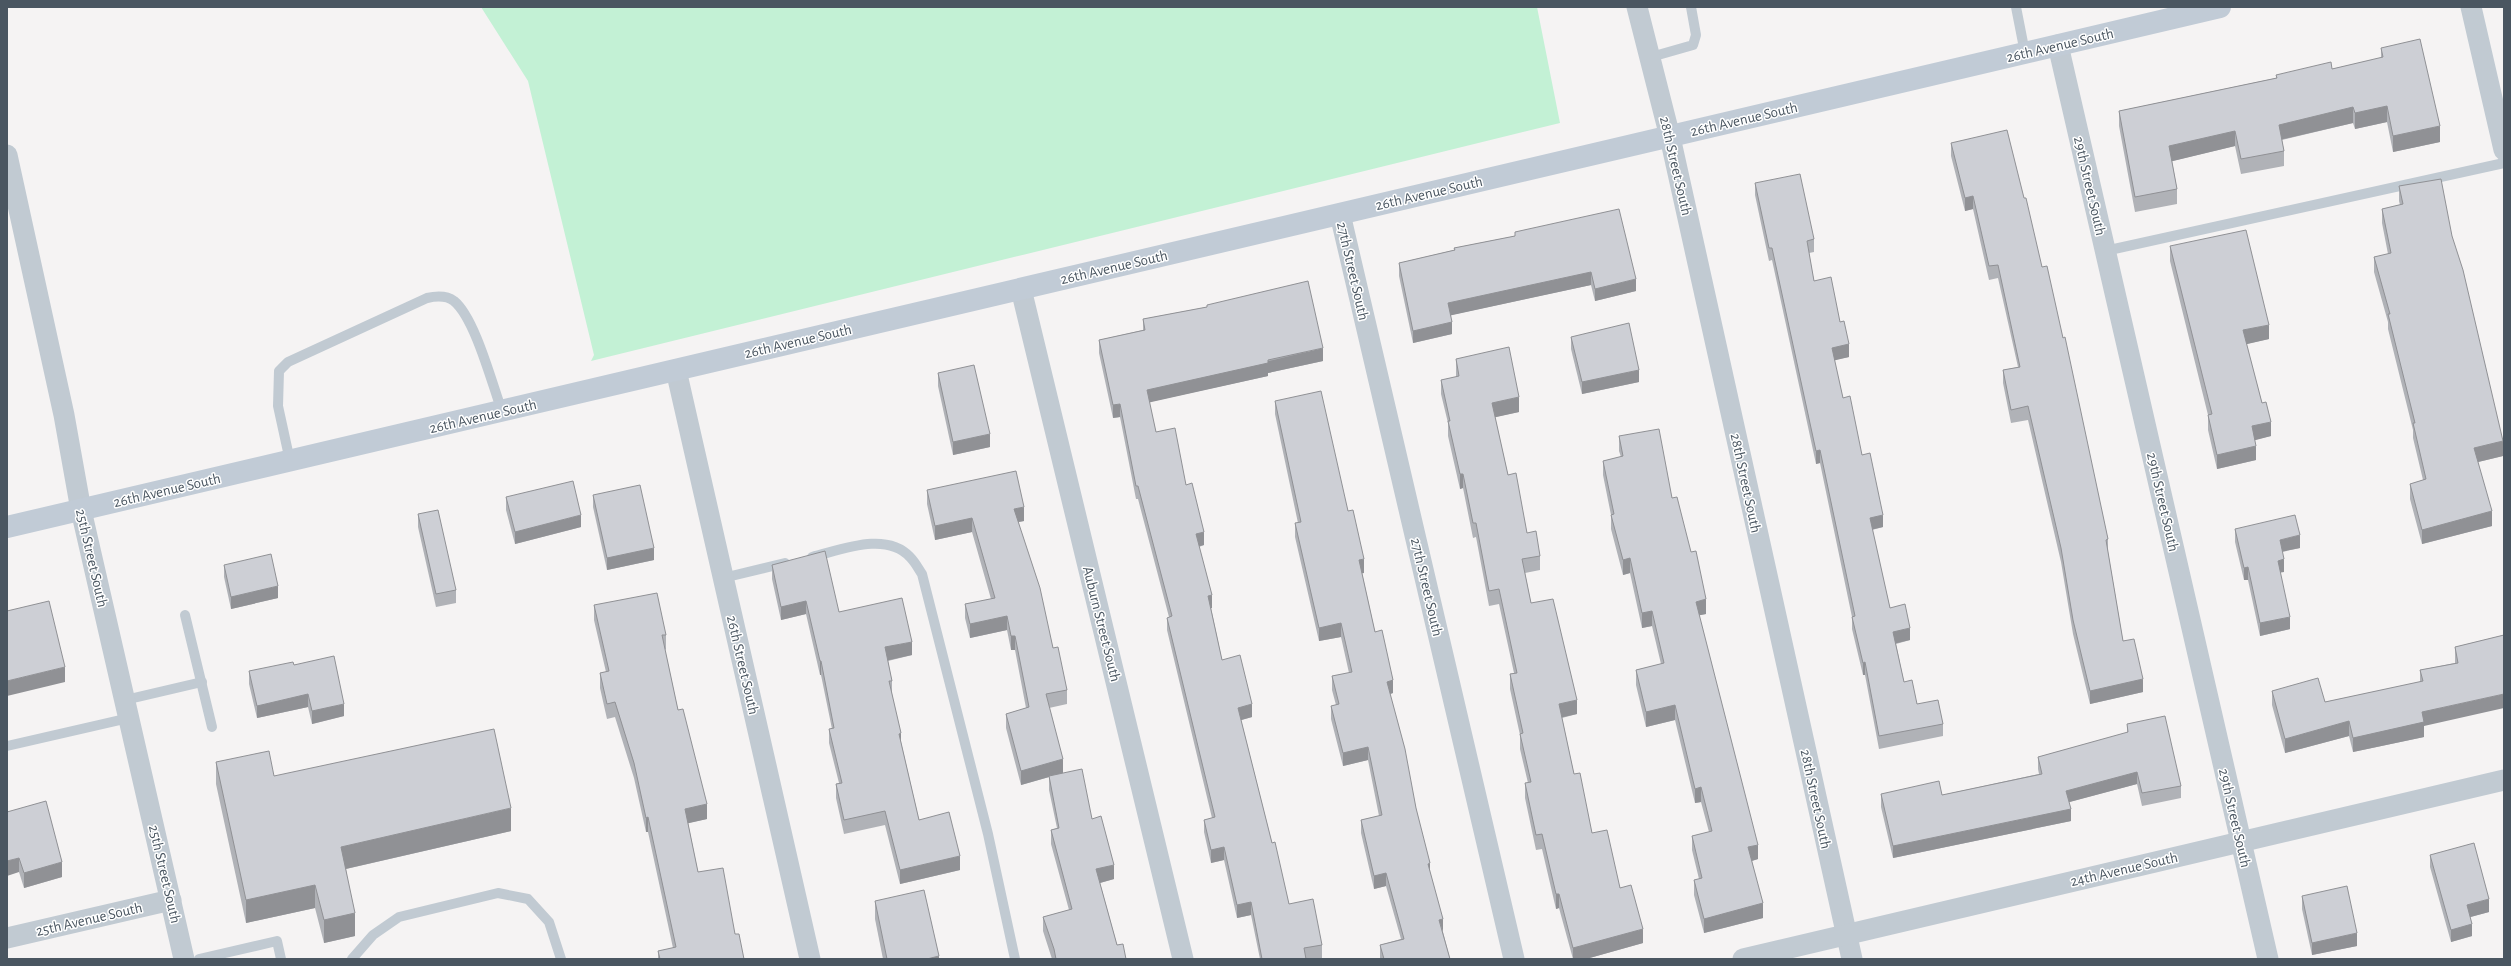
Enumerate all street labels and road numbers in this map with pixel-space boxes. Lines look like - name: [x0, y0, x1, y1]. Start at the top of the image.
- street label: 26th Avenue South: [2005, 26, 2115, 65]
- street label: 26th Avenue South: [1689, 100, 1799, 139]
- street label: 28th Street South: [1657, 115, 1694, 217]
- street label: 29th Street South: [2071, 135, 2108, 237]
- street label: 26th Avenue South: [1374, 174, 1484, 213]
- street label: 27th Street South: [1334, 221, 1371, 322]
- street label: 26th Avenue South: [1059, 248, 1169, 287]
- street label: 26th Avenue South: [743, 322, 853, 361]
- street label: 26th Avenue South: [428, 397, 538, 436]
- street label: 28th Street South: [1728, 432, 1763, 534]
- street label: 29th Street South: [2144, 451, 2181, 553]
- street label: 26th Avenue South: [112, 471, 222, 510]
- street label: 25th Street South: [73, 508, 110, 609]
- street label: 27th Street South: [1408, 537, 1445, 638]
- street label: Auburn Street South: [1080, 565, 1123, 683]
- street label: 26th Street South: [724, 614, 761, 716]
- street label: 28th Street South: [1798, 748, 1833, 850]
- street label: 29th Street South: [2216, 767, 2253, 869]
- street label: 25th Street South: [146, 824, 183, 925]
- street label: 24th Avenue South: [2069, 850, 2179, 889]
- street label: 25th Avenue South: [34, 900, 144, 939]

